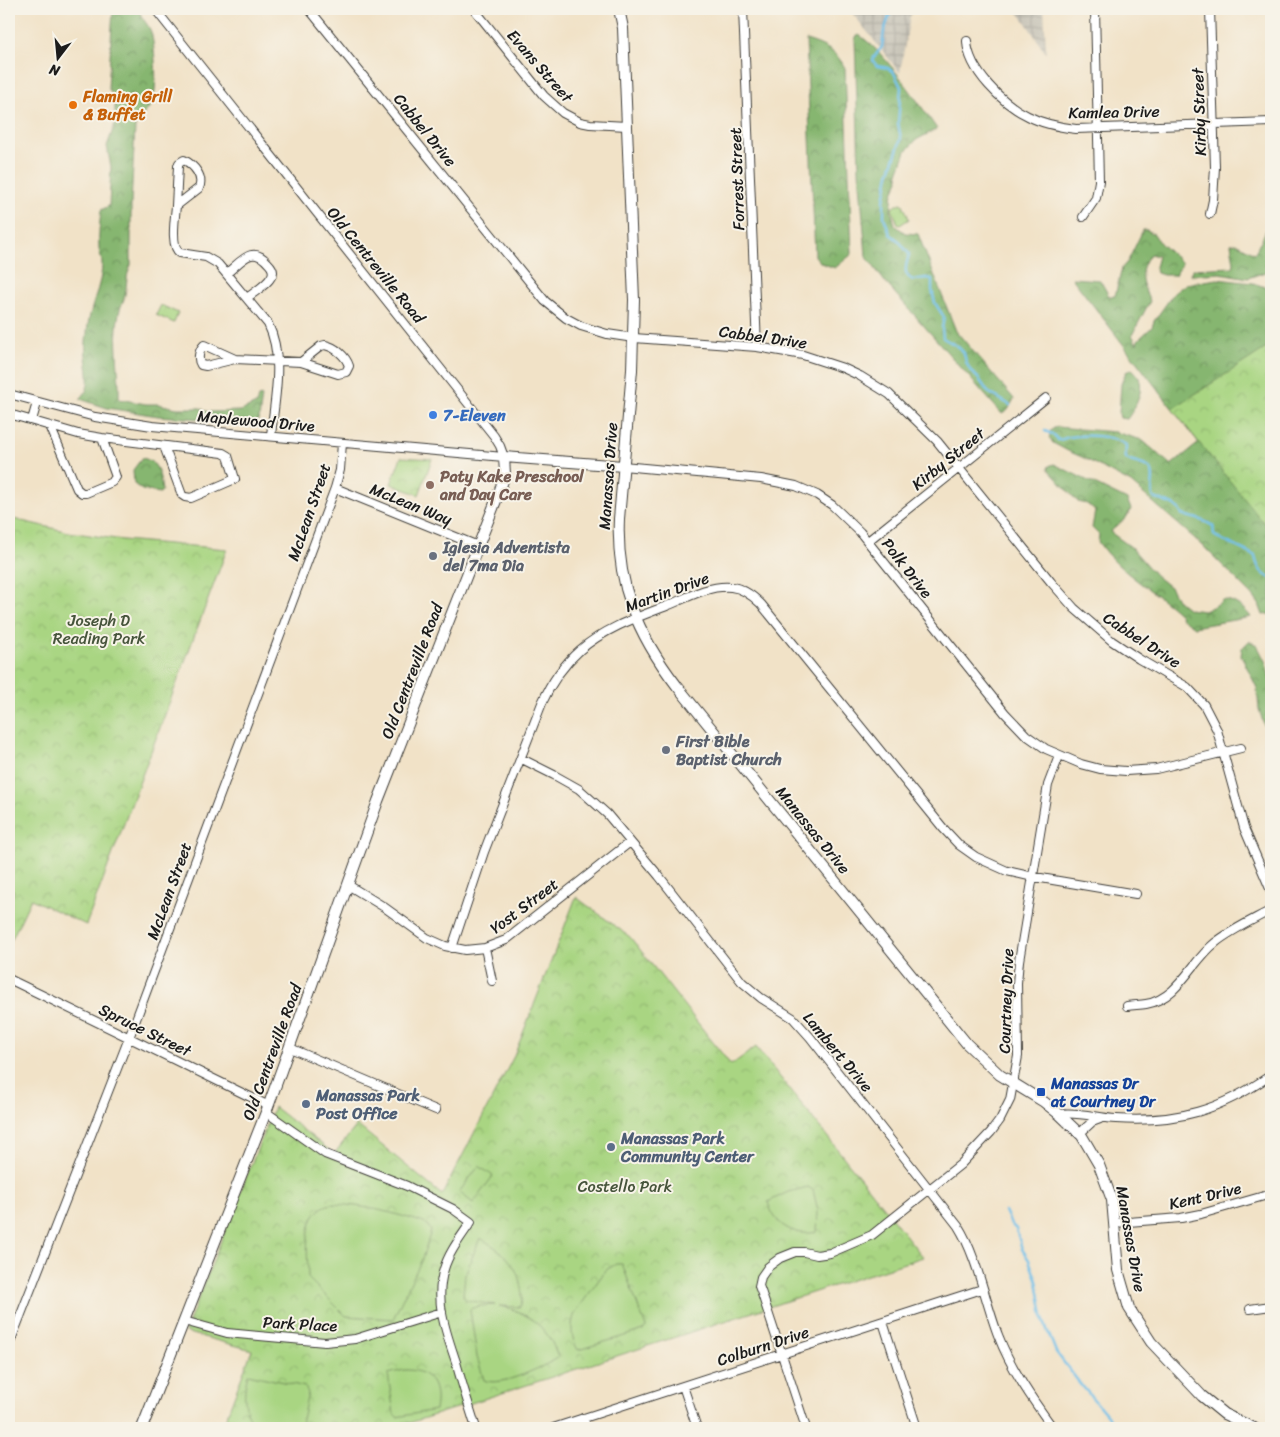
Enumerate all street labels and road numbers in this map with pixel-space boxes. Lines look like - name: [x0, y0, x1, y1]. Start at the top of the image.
- street label: Evans Street: [499, 22, 581, 110]
- street label: Kirby Street: [1183, 67, 1215, 157]
- street label: Cabbel Drive: [386, 86, 464, 174]
- street label: Kamlea Drive: [1068, 97, 1160, 127]
- street label: Forrest Street: [721, 127, 753, 231]
- street label: Old Centreville Road: [319, 200, 434, 331]
- street label: Cabbel Drive: [717, 316, 809, 358]
- street label: Maplewood Drive: [196, 401, 316, 441]
- street label: Kirby Street: [905, 420, 992, 498]
- street label: Manassas Drive: [590, 421, 626, 531]
- street label: McLean Street: [279, 459, 339, 565]
- street label: McLean Way: [365, 474, 457, 534]
- street label: Polk Drive: [874, 531, 940, 605]
- street label: Martin Drive: [621, 563, 713, 621]
- street label: Old Centreville Road: [373, 597, 452, 743]
- street label: Cabbel Drive: [1097, 604, 1187, 676]
- street label: Manassas Drive: [768, 779, 858, 881]
- street label: McLean Street: [138, 838, 200, 944]
- street label: Yost Street: [483, 870, 565, 942]
- street label: Courtney Drive: [990, 948, 1022, 1054]
- street label: Old Centreville Road: [234, 978, 311, 1125]
- street label: Spruce Street: [94, 995, 197, 1065]
- street label: Lambert Drive: [795, 1005, 881, 1099]
- street label: Kent Drive: [1166, 1174, 1244, 1218]
- street label: Manassas Drive: [1107, 1184, 1155, 1294]
- street label: Park Place: [262, 1308, 338, 1340]
- street label: Colburn Drive: [713, 1317, 813, 1375]

